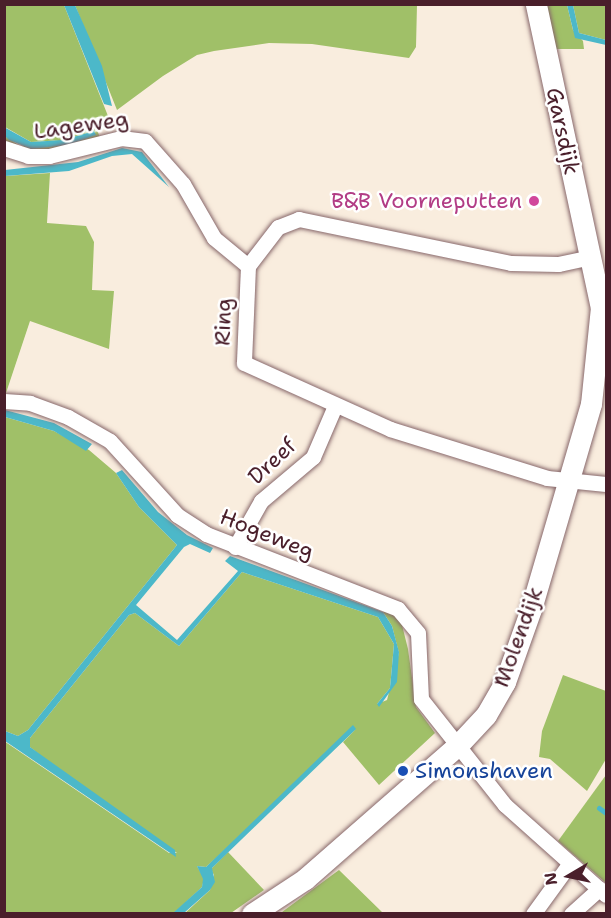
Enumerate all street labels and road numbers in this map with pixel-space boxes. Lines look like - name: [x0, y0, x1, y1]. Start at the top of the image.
- street label: Garsdijk: [541, 85, 585, 177]
- street label: Lageweg: [32, 105, 130, 145]
- street label: Ring: [209, 298, 237, 346]
- street label: Dreef: [242, 432, 302, 490]
- street label: Hogeweg: [216, 503, 318, 565]
- street label: Molendijk: [488, 583, 548, 691]

